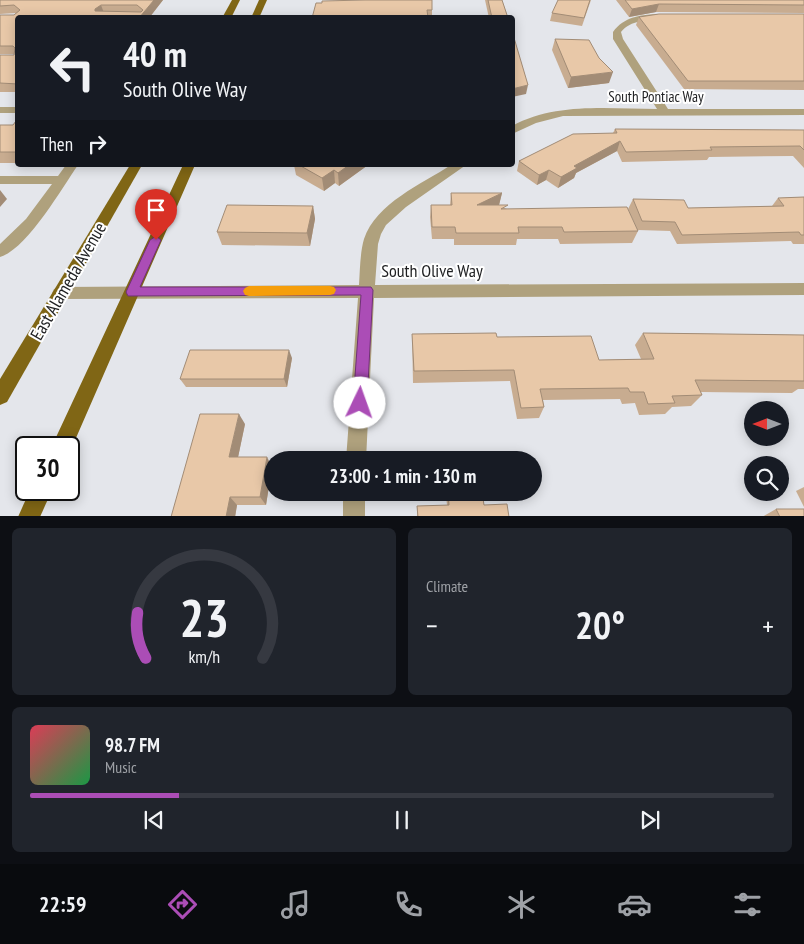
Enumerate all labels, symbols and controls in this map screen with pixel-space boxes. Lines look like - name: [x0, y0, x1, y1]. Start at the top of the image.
- text: 40 m: [123, 31, 187, 77]
- icon: left: [40, 35, 105, 100]
- text: South Olive Way: [123, 75, 247, 103]
- street label: South Pontiac Way: [608, 87, 704, 106]
- icon: right: [83, 130, 111, 158]
- text: Then: [40, 132, 73, 156]
- pin: [135, 189, 177, 240]
- icon: arrive: [142, 196, 170, 224]
- street label: East Alameda Avenue: [25, 218, 111, 344]
- street label: South Olive Way: [381, 259, 483, 282]
- position arrow: [333, 376, 385, 428]
- north arrow: [744, 401, 789, 446]
- map controls: [744, 401, 789, 501]
- speed limit sign: 30: [15, 436, 80, 501]
- button: search: [744, 456, 789, 501]
- text: 23:00 · 1 min · 130 m: [330, 464, 476, 488]
- text: Climate: [426, 576, 468, 596]
- text: 23: [179, 584, 229, 651]
- text: 20°: [575, 600, 625, 649]
- text: −: [426, 607, 438, 644]
- text: +: [762, 607, 774, 644]
- text: km/h: [188, 645, 220, 668]
- text: 98.7 FM: [105, 733, 160, 757]
- text: Music: [105, 757, 137, 777]
- icon: previous: [140, 806, 168, 834]
- icon: pause: [388, 806, 416, 834]
- icon: next: [636, 806, 664, 834]
- icon: directions: [165, 887, 200, 922]
- icon: music: [278, 887, 313, 922]
- icon: phone: [391, 887, 426, 922]
- icon: climate: [504, 887, 539, 922]
- icon: car: [617, 887, 652, 922]
- icon: filters: [730, 887, 765, 922]
- text: 22:59: [39, 890, 87, 918]

